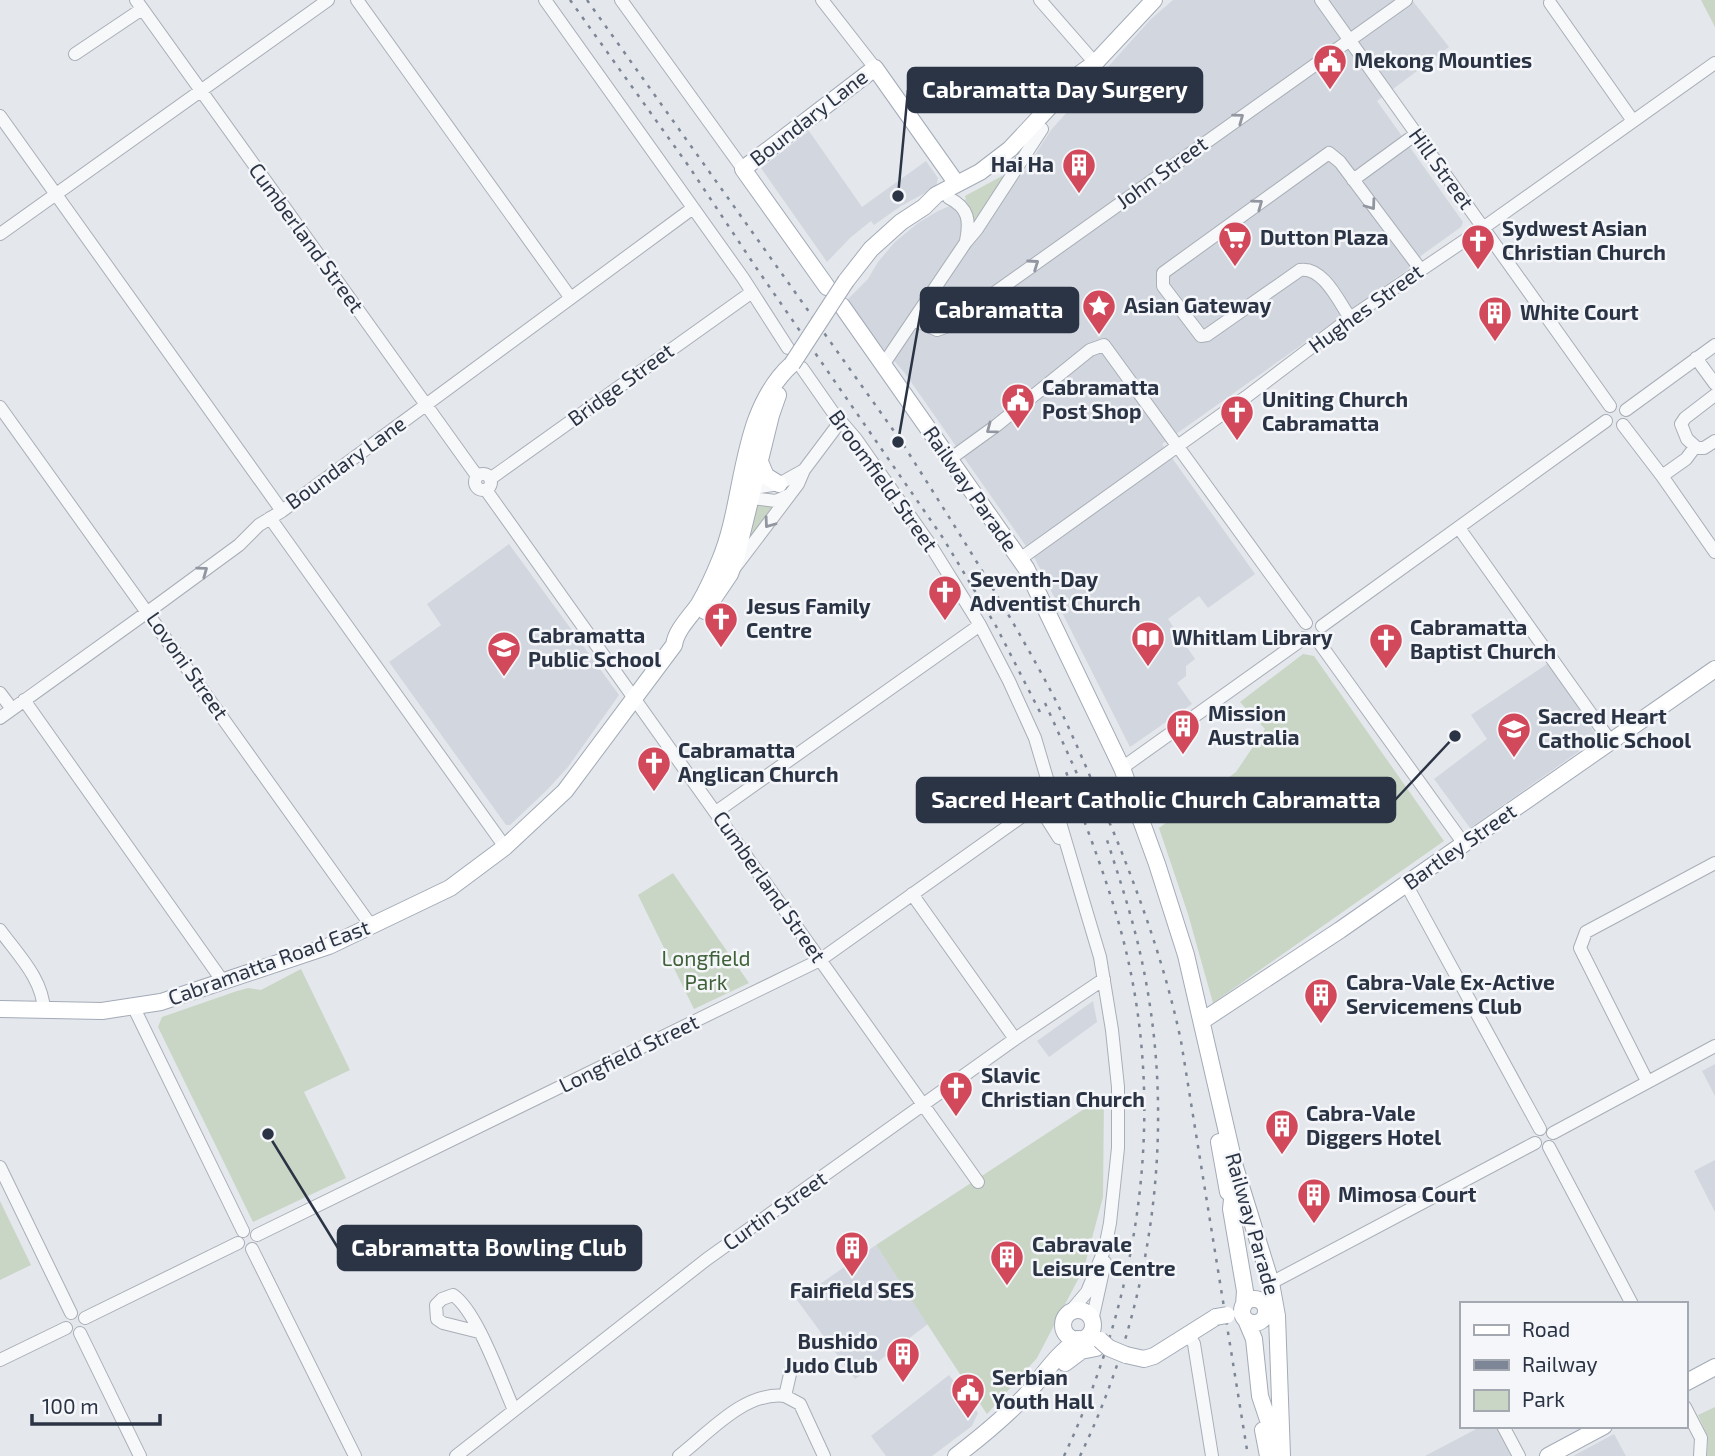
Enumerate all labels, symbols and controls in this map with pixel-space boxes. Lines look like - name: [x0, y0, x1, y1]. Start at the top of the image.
- public building icon: Mekong Mounties: [1311, 42, 1349, 91]
- place label: Mekong Mounties: [1354, 47, 1532, 72]
- street label: Boundary Lane: [744, 63, 872, 170]
- callout: Cabramatta Day Surgery: [908, 68, 1202, 112]
- text: Cabramatta Day Surgery: [922, 75, 1188, 103]
- one-way arrow: [1231, 114, 1244, 126]
- street label: Hill Street: [1404, 123, 1480, 214]
- street label: John Street: [1111, 130, 1212, 213]
- building icon: Hai Ha: [1060, 146, 1098, 195]
- place label: Hai Ha: [991, 151, 1054, 176]
- street label: Cumberland Street: [244, 157, 370, 317]
- one-way arrow: [1363, 197, 1375, 210]
- one-way arrow: [1250, 200, 1263, 212]
- place label: Sydwest Asian Christian Church: [1502, 215, 1666, 264]
- supermarket icon: Dutton Plaza: [1216, 219, 1254, 268]
- church icon: Sydwest Asian Christian Church: [1459, 222, 1497, 271]
- place label: Dutton Plaza: [1260, 224, 1388, 249]
- street label: Hughes Street: [1303, 258, 1427, 358]
- one-way arrow: [1026, 260, 1039, 273]
- place icon: Asian Gateway: [1080, 287, 1118, 336]
- callout: Cabramatta: [921, 288, 1078, 332]
- place label: Asian Gateway: [1124, 292, 1271, 318]
- building icon: White Court: [1476, 294, 1514, 343]
- text: Cabramatta: [935, 295, 1063, 323]
- place label: White Court: [1520, 299, 1639, 324]
- street label: Bridge Street: [562, 337, 678, 431]
- place label: Cabramatta Post Shop: [1042, 374, 1159, 423]
- public building icon: Cabramatta Post Shop: [999, 381, 1037, 430]
- place label: Uniting Church Cabramatta: [1262, 386, 1408, 435]
- church icon: Uniting Church Cabramatta: [1218, 393, 1256, 442]
- street label: Broomfield Street: [825, 405, 944, 556]
- street label: Boundary Lane: [280, 410, 410, 514]
- one-way arrow: [987, 420, 999, 433]
- street label: Railway Parade: [919, 421, 1024, 555]
- one-way arrow: [765, 515, 777, 528]
- place label: Seventh-Day Adventist Church: [970, 566, 1141, 615]
- one-way arrow: [195, 567, 208, 579]
- church icon: Seventh-Day Adventist Church: [926, 573, 964, 622]
- place label: Jesus Family Centre: [746, 593, 871, 642]
- church icon: Jesus Family Centre: [702, 600, 740, 649]
- street label: Lovoni Street: [142, 606, 235, 724]
- place label: Cabramatta Baptist Church: [1410, 614, 1556, 663]
- library icon: Whitlam Library: [1129, 619, 1167, 668]
- church icon: Cabramatta Baptist Church: [1367, 621, 1405, 670]
- place label: Cabramatta Public School: [528, 622, 661, 671]
- place label: Whitlam Library: [1172, 624, 1333, 650]
- school or university icon: Cabramatta Public School: [485, 629, 523, 678]
- place label: Mission Australia: [1208, 700, 1299, 749]
- place label: Sacred Heart Catholic School: [1538, 703, 1691, 752]
- building icon: Mission Australia: [1164, 707, 1202, 756]
- school or university icon: Sacred Heart Catholic School: [1495, 710, 1533, 759]
- place label: Cabramatta Anglican Church: [678, 737, 839, 786]
- church icon: Cabramatta Anglican Church: [635, 744, 673, 793]
- callout: Sacred Heart Catholic Church Cabramatta: [917, 778, 1395, 822]
- text: Sacred Heart Catholic Church Cabramatta: [931, 785, 1381, 813]
- street label: Bartley Street: [1398, 798, 1520, 894]
- street label: Cumberland Street: [709, 806, 832, 967]
- street label: Cabramatta Road East: [164, 913, 373, 1010]
- park label: Longfield Park: [662, 945, 750, 994]
- place label: Cabra-Vale Ex-Active Servicemens Club: [1346, 969, 1555, 1018]
- building icon: Cabra-Vale Ex-Active Servicemens Club: [1302, 976, 1340, 1025]
- street label: Longfield Street: [555, 1008, 702, 1097]
- place label: Slavic Christian Church: [981, 1062, 1145, 1111]
- church icon: Slavic Christian Church: [937, 1069, 975, 1118]
- place label: Cabra-Vale Diggers Hotel: [1306, 1100, 1441, 1149]
- building icon: Cabra-Vale Diggers Hotel: [1263, 1107, 1301, 1156]
- street label: Railway Parade: [1221, 1150, 1286, 1298]
- street label: Curtin Street: [717, 1165, 831, 1255]
- building icon: Mimosa Court: [1295, 1176, 1333, 1225]
- place label: Mimosa Court: [1338, 1181, 1477, 1206]
- callout: Cabramatta Bowling Club: [338, 1226, 641, 1270]
- building icon: Fairfield SES: [833, 1229, 871, 1278]
- place label: Cabravale Leisure Centre: [1032, 1231, 1176, 1280]
- text: Cabramatta Bowling Club: [351, 1233, 627, 1261]
- building icon: Cabravale Leisure Centre: [988, 1238, 1026, 1287]
- place label: Fairfield SES: [790, 1277, 914, 1302]
- legend: [1460, 1302, 1687, 1428]
- text: Road: [1522, 1316, 1570, 1341]
- place label: Bushido Judo Club: [784, 1328, 878, 1377]
- building icon: Bushido Judo Club: [884, 1335, 922, 1384]
- text: Railway: [1522, 1351, 1598, 1376]
- place label: Serbian Youth Hall: [992, 1364, 1094, 1413]
- public building icon: Serbian Youth Hall: [949, 1371, 987, 1420]
- scale bar: [32, 1382, 159, 1426]
- text: Park: [1522, 1386, 1565, 1411]
- text: 100 m: [42, 1393, 99, 1418]

